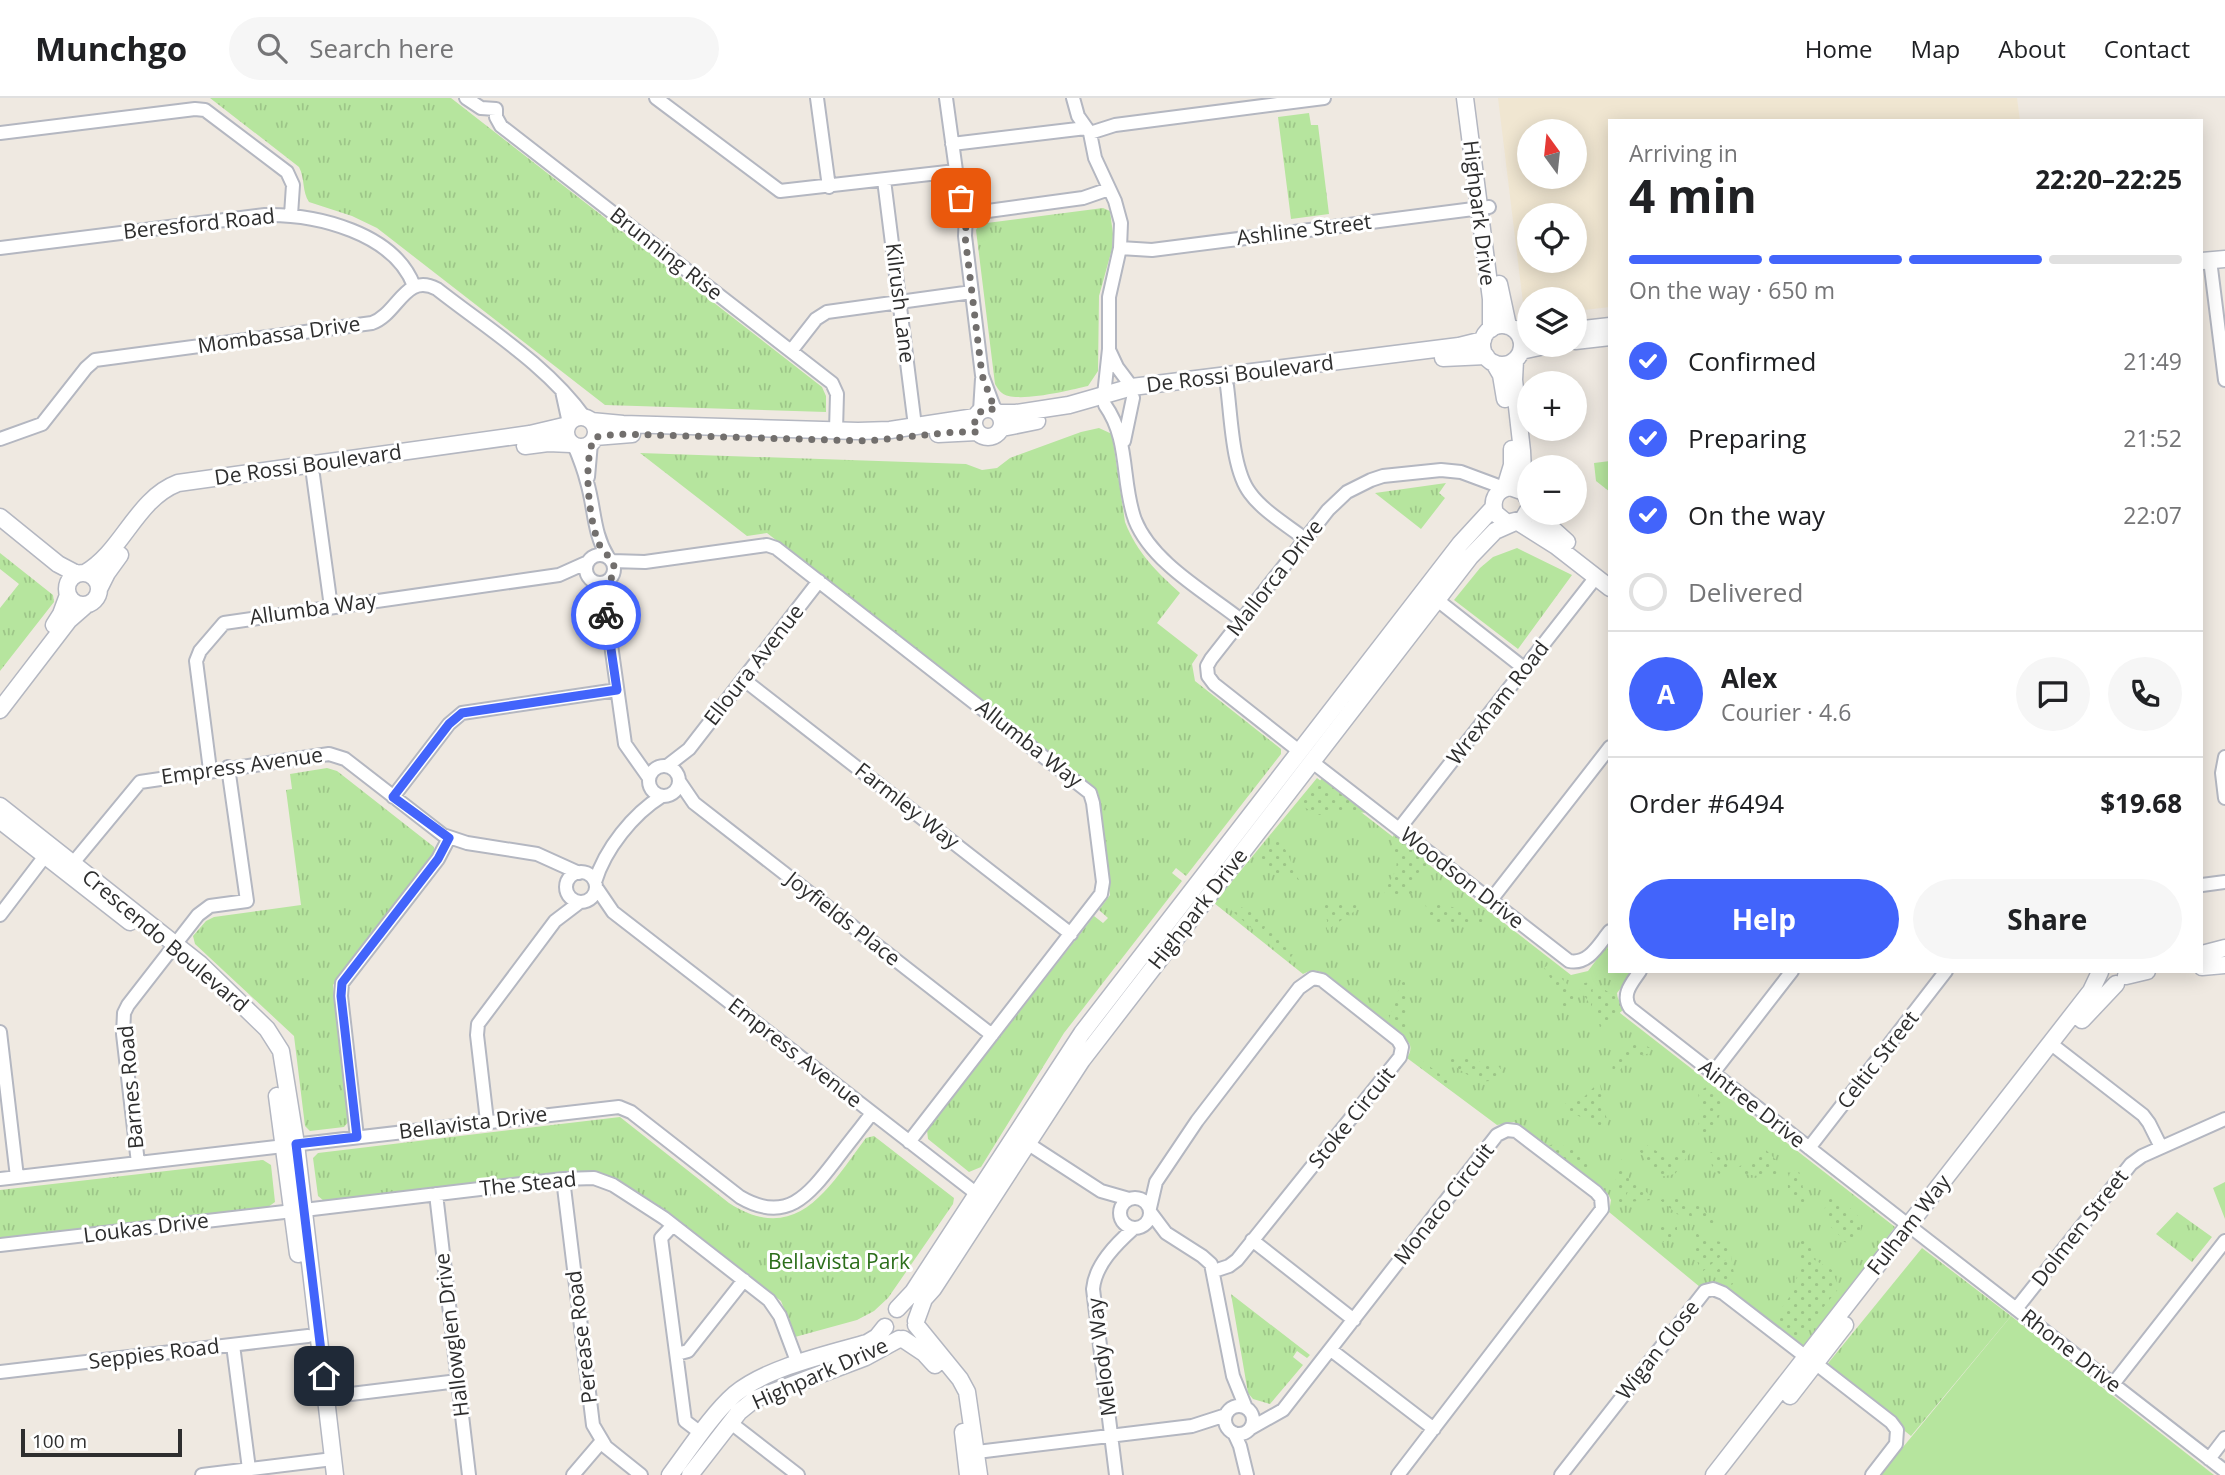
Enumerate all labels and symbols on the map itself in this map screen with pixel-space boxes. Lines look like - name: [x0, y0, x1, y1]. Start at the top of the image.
- north arrow: [1517, 119, 1587, 189]
- street label: Highpark Drive: [1457, 139, 1503, 287]
- pin: [931, 168, 991, 228]
- street label: Brunning Rise: [604, 200, 729, 306]
- street label: Beresford Road: [122, 201, 276, 245]
- street label: Ashline Street: [1235, 207, 1373, 251]
- street label: Kilrush Lane: [880, 241, 922, 364]
- street label: Mombassa Drive: [196, 309, 362, 359]
- street label: De Rossi Boulevard: [1145, 348, 1335, 398]
- street label: De Rossi Boulevard: [213, 437, 403, 491]
- street label: Mallorca Drive: [1220, 513, 1329, 642]
- courier: [571, 580, 641, 650]
- street label: Allumba Way: [248, 585, 379, 631]
- street label: Elloura Avenue: [697, 598, 809, 731]
- street label: Wrexham Road: [1440, 635, 1555, 770]
- street label: Allumba Way: [971, 693, 1089, 794]
- street label: Empress Avenue: [159, 740, 324, 790]
- street label: Farmley Way: [850, 756, 966, 855]
- street label: Woodson Drive: [1395, 820, 1530, 934]
- street label: Highpark Drive: [1141, 842, 1253, 975]
- street label: Crescendo Boulevard: [77, 862, 255, 1018]
- street label: Joyfields Place: [779, 863, 907, 972]
- street label: Empress Avenue: [723, 991, 868, 1113]
- street label: Celtic Street: [1830, 1005, 1924, 1114]
- street label: Barnes Road: [111, 1024, 149, 1150]
- street label: Aintree Drive: [1694, 1053, 1812, 1154]
- street label: Stoke Circuit: [1302, 1061, 1401, 1174]
- street label: Bellavista Drive: [397, 1099, 549, 1145]
- street label: Monaco Circuit: [1387, 1137, 1500, 1270]
- street label: Dolmen Street: [2025, 1163, 2134, 1292]
- street label: The Stead: [478, 1164, 578, 1202]
- street label: Fulham Way: [1860, 1168, 1956, 1280]
- street label: Loukas Drive: [82, 1205, 210, 1249]
- park label: Bellavista Park: [768, 1247, 910, 1275]
- street label: Hallowglen Drive: [427, 1252, 475, 1419]
- street label: Perease Road: [559, 1269, 603, 1405]
- street label: Wigan Close: [1610, 1294, 1705, 1405]
- street label: Melody Way: [1080, 1296, 1122, 1418]
- street label: Rhone Drive: [2016, 1302, 2128, 1398]
- street label: Seppies Road: [87, 1331, 221, 1375]
- street label: Highpark Drive: [747, 1331, 892, 1416]
- pin: [294, 1346, 354, 1406]
- scale bar: [21, 1426, 182, 1458]

